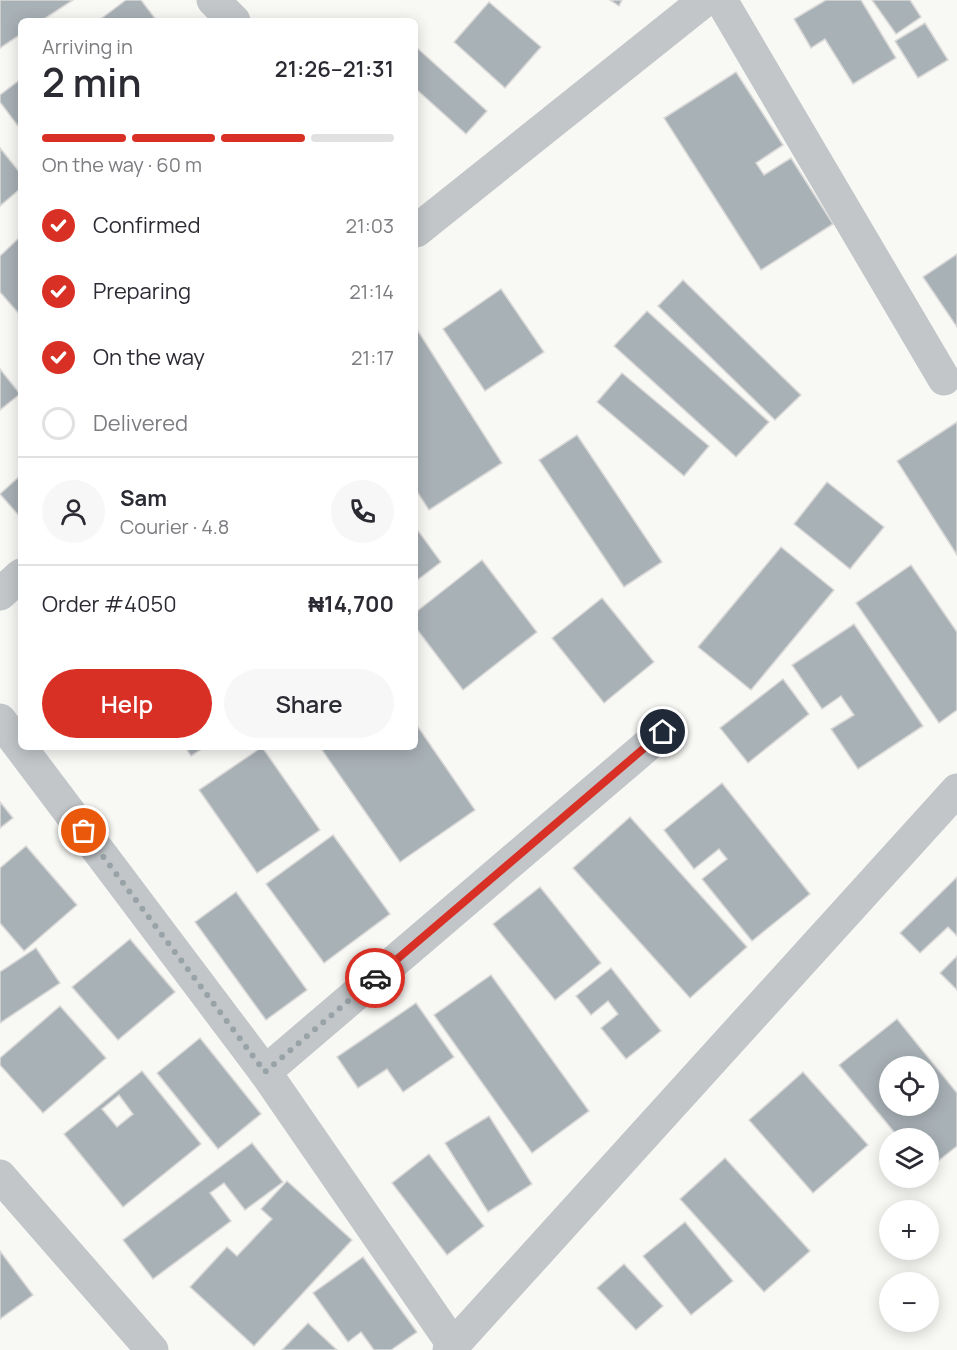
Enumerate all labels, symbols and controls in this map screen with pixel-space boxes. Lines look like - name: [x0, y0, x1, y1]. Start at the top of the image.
- text: Arriving in: [42, 33, 133, 60]
- text: 21:26–21:31: [275, 54, 394, 84]
- text: 2 min: [42, 55, 141, 109]
- text: On the way · 60 m: [42, 151, 202, 178]
- icon: check: [42, 209, 75, 242]
- text: Confirmed: [93, 210, 201, 240]
- text: 21:03: [346, 212, 394, 239]
- icon: check: [42, 275, 75, 308]
- text: Preparing: [93, 276, 191, 306]
- text: 21:14: [349, 278, 394, 305]
- icon: check: [42, 341, 75, 374]
- text: On the way: [93, 342, 205, 372]
- text: 21:17: [351, 344, 394, 371]
- text: Delivered: [93, 408, 188, 438]
- button: person: [42, 480, 105, 543]
- button: phone: [331, 480, 394, 543]
- text: Sam: [120, 483, 167, 513]
- text: Courier · 4.8: [120, 513, 229, 540]
- text: Order #4050: [42, 589, 177, 619]
- text: ₦14,700: [308, 589, 394, 619]
- button: Help: [42, 669, 212, 738]
- button: Share: [224, 669, 394, 738]
- pin: [637, 706, 688, 757]
- icon: home: [646, 715, 679, 748]
- pin: [58, 805, 109, 856]
- icon: bag: [67, 814, 100, 847]
- courier: [345, 948, 405, 1008]
- icon: car: [359, 962, 392, 995]
- map controls: [879, 1056, 939, 1332]
- button: locate: [879, 1056, 939, 1116]
- button: layers: [879, 1128, 939, 1188]
- button: +: [879, 1200, 939, 1260]
- button: −: [879, 1272, 939, 1332]

